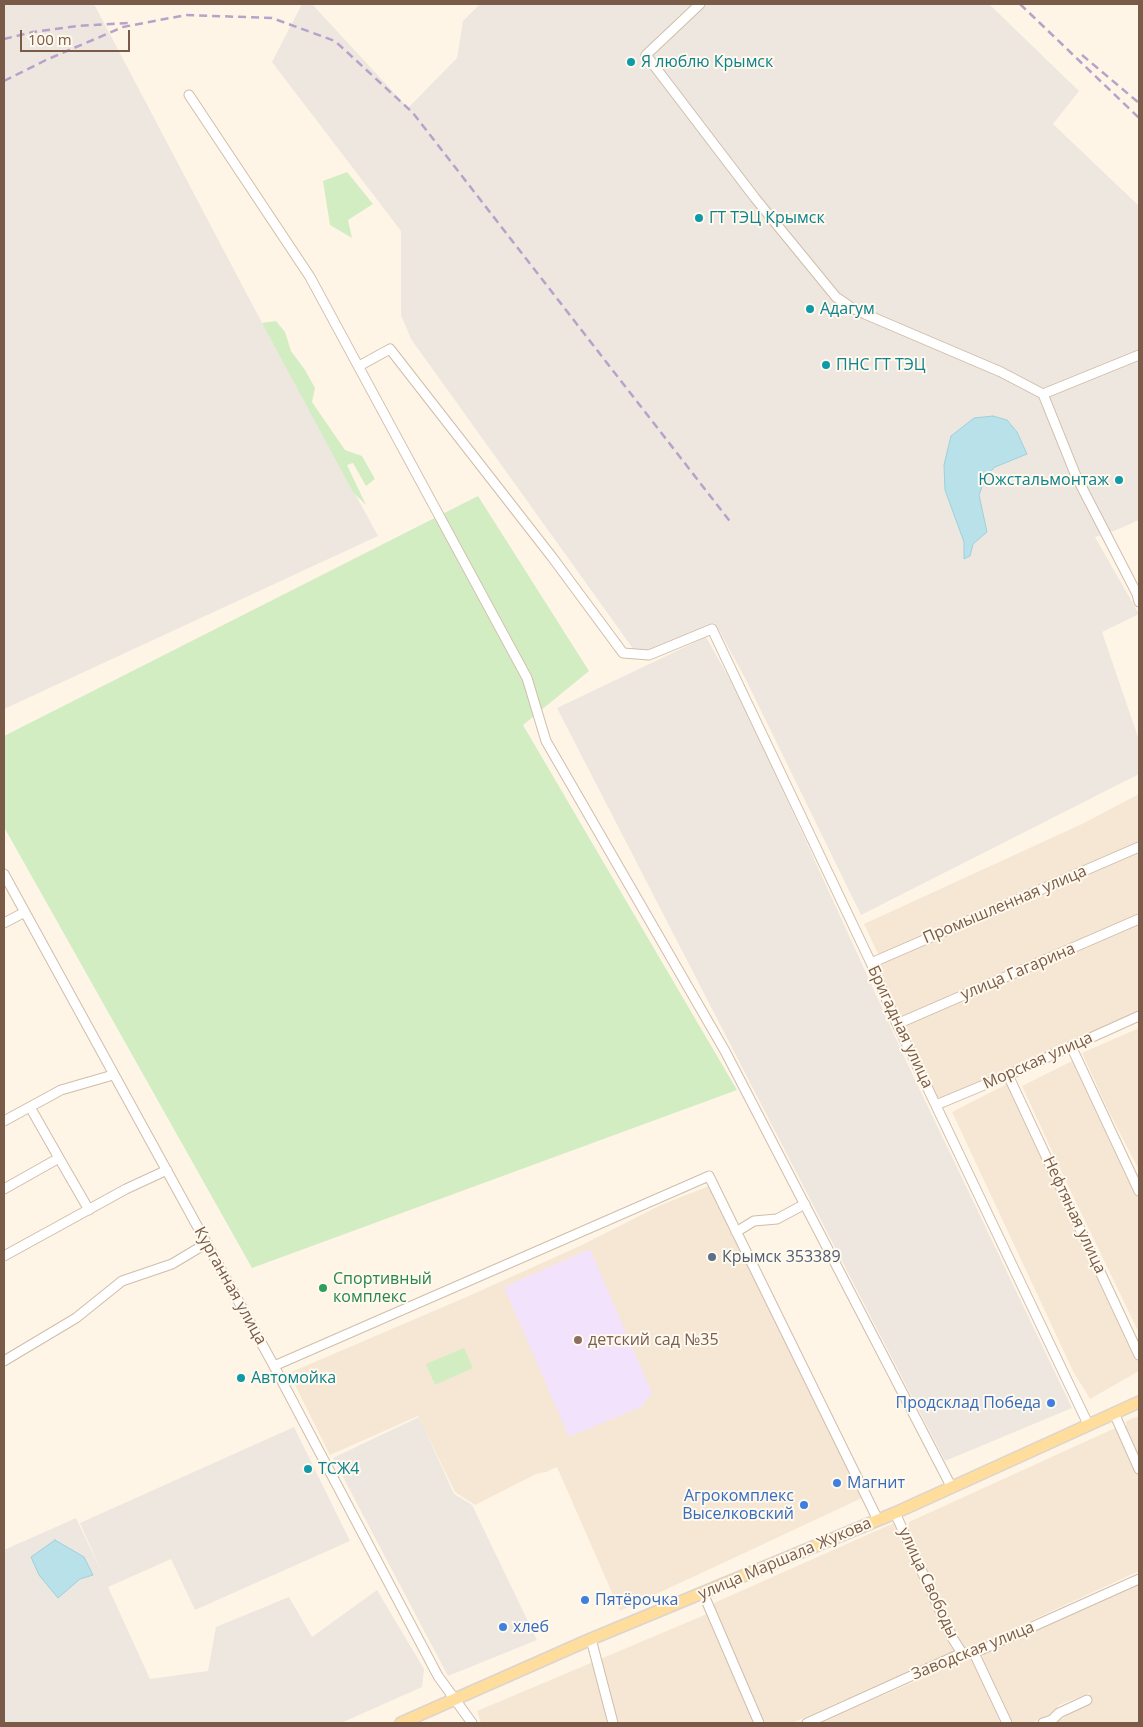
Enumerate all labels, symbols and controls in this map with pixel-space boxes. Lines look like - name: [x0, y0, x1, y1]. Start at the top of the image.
- scale bar: [22, 20, 132, 52]
- text: 100 m: [28, 29, 72, 49]
- place label: Я люблю Крымск: [641, 52, 773, 72]
- marker: Я люблю Крымск: [625, 56, 637, 68]
- place label: ГТ ТЭЦ Крымск: [709, 208, 825, 228]
- marker: ГТ ТЭЦ Крымск: [693, 212, 705, 224]
- place label: Адагум: [820, 299, 875, 319]
- marker: Адагум: [804, 303, 816, 315]
- place label: ПНС ГТ ТЭЦ: [836, 355, 926, 375]
- marker: ПНС ГТ ТЭЦ: [820, 359, 832, 371]
- place label: Южстальмонтаж: [978, 470, 1109, 490]
- marker: Южстальмонтаж: [1113, 474, 1125, 486]
- street label: Промышленная улица: [920, 862, 1090, 948]
- street label: улица Гагарина: [958, 939, 1078, 1005]
- street label: Бригадная улица: [863, 963, 937, 1091]
- street label: Морская улица: [980, 1028, 1096, 1094]
- street label: Нефтяная улица: [1038, 1153, 1110, 1277]
- street label: Курганная улица: [190, 1224, 270, 1348]
- place label: Крымск 353389: [722, 1247, 841, 1267]
- marker: Крымск 353389: [706, 1251, 718, 1263]
- place label: Спортивный комплекс: [333, 1269, 432, 1307]
- marker: Спортивный комплекс: [317, 1282, 329, 1294]
- place label: детский сад №35: [588, 1330, 719, 1350]
- marker: детский сад №35: [572, 1334, 584, 1346]
- place label: Автомойка: [251, 1368, 336, 1388]
- marker: Автомойка: [235, 1372, 247, 1384]
- place label: Продсклад Победа: [896, 1393, 1041, 1413]
- marker: Продсклад Победа: [1045, 1397, 1057, 1409]
- place label: ТСЖ4: [318, 1459, 360, 1479]
- marker: ТСЖ4: [302, 1463, 314, 1475]
- place label: Магнит: [847, 1473, 905, 1493]
- marker: Магнит: [831, 1477, 843, 1489]
- place label: Агрокомплекс Выселковский: [682, 1486, 794, 1524]
- marker: Агрокомплекс Выселковский: [798, 1499, 810, 1511]
- street label: улица Маршала Жукова: [696, 1514, 874, 1604]
- street label: улица Свободы: [894, 1525, 962, 1641]
- place label: Пятёрочка: [595, 1590, 678, 1610]
- marker: Пятёрочка: [579, 1594, 591, 1606]
- place label: хлеб: [513, 1617, 549, 1637]
- street label: Заводская улица: [909, 1618, 1037, 1684]
- marker: хлеб: [497, 1621, 509, 1633]

